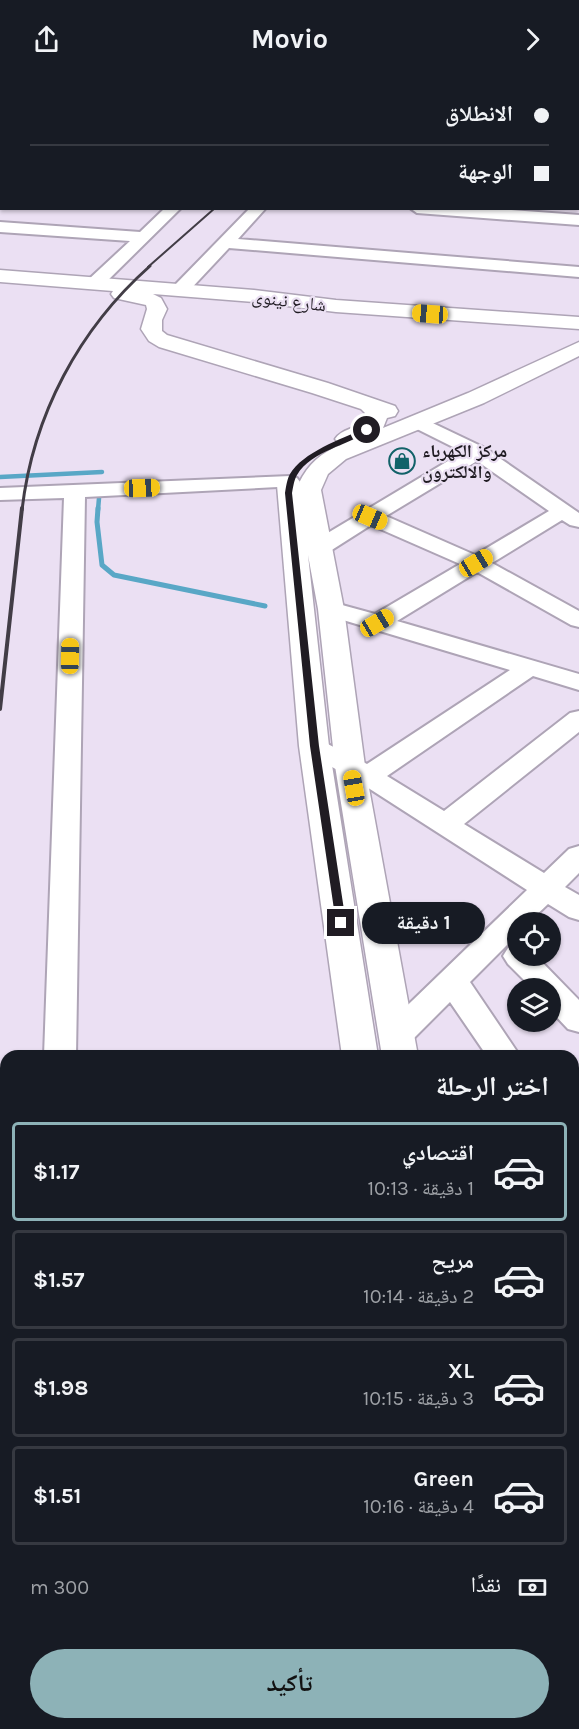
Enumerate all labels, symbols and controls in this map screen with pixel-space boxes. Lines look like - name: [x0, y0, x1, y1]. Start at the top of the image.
- icon: share: [30, 23, 63, 56]
- text: Movio: [251, 23, 328, 55]
- icon: forward: [516, 23, 549, 56]
- text: الانطلاق: [445, 101, 513, 127]
- text: الوجهة: [458, 159, 513, 185]
- street label: شارع نينوى: [251, 286, 327, 316]
- car: [411, 304, 449, 324]
- route start: [353, 416, 380, 443]
- place label: مركز الكهرباء والالكترون: [422, 440, 507, 483]
- shop icon: مركز الكهرباء والالكترون: [387, 446, 417, 476]
- car: [124, 478, 160, 498]
- car: [350, 502, 390, 532]
- car: [456, 546, 496, 580]
- car: [357, 606, 397, 640]
- car: [61, 638, 79, 674]
- car: [342, 769, 366, 807]
- callout: 1 دقيقة: [362, 902, 485, 944]
- route end: [327, 909, 354, 936]
- text: 1 دقيقة: [396, 911, 451, 934]
- map controls: [507, 912, 561, 1032]
- button: locate: [507, 912, 561, 966]
- button: layers: [507, 978, 561, 1032]
- text: اختر الرحلة: [436, 1070, 549, 1102]
- text: اقتصادي: [402, 1140, 474, 1166]
- icon: car: [492, 1145, 546, 1199]
- text: $1.17: [33, 1159, 80, 1185]
- text: 1 دقيقة · 10:13: [367, 1177, 474, 1200]
- text: مريح: [431, 1248, 474, 1274]
- icon: car: [492, 1253, 546, 1307]
- text: $1.57: [33, 1267, 84, 1293]
- text: 2 دقيقة · 10:14: [363, 1285, 474, 1308]
- text: XL: [448, 1358, 474, 1384]
- icon: car: [492, 1361, 546, 1415]
- text: $1.98: [33, 1375, 88, 1401]
- text: 3 دقيقة · 10:15: [363, 1387, 474, 1410]
- text: Green: [413, 1466, 474, 1492]
- icon: car: [492, 1469, 546, 1523]
- text: $1.51: [33, 1483, 81, 1509]
- text: 4 دقيقة · 10:16: [363, 1495, 474, 1518]
- icon: cash: [516, 1571, 549, 1604]
- text: نقدًا: [471, 1572, 501, 1598]
- text: 300 m: [30, 1576, 89, 1599]
- button: تأكيد: [30, 1649, 549, 1718]

